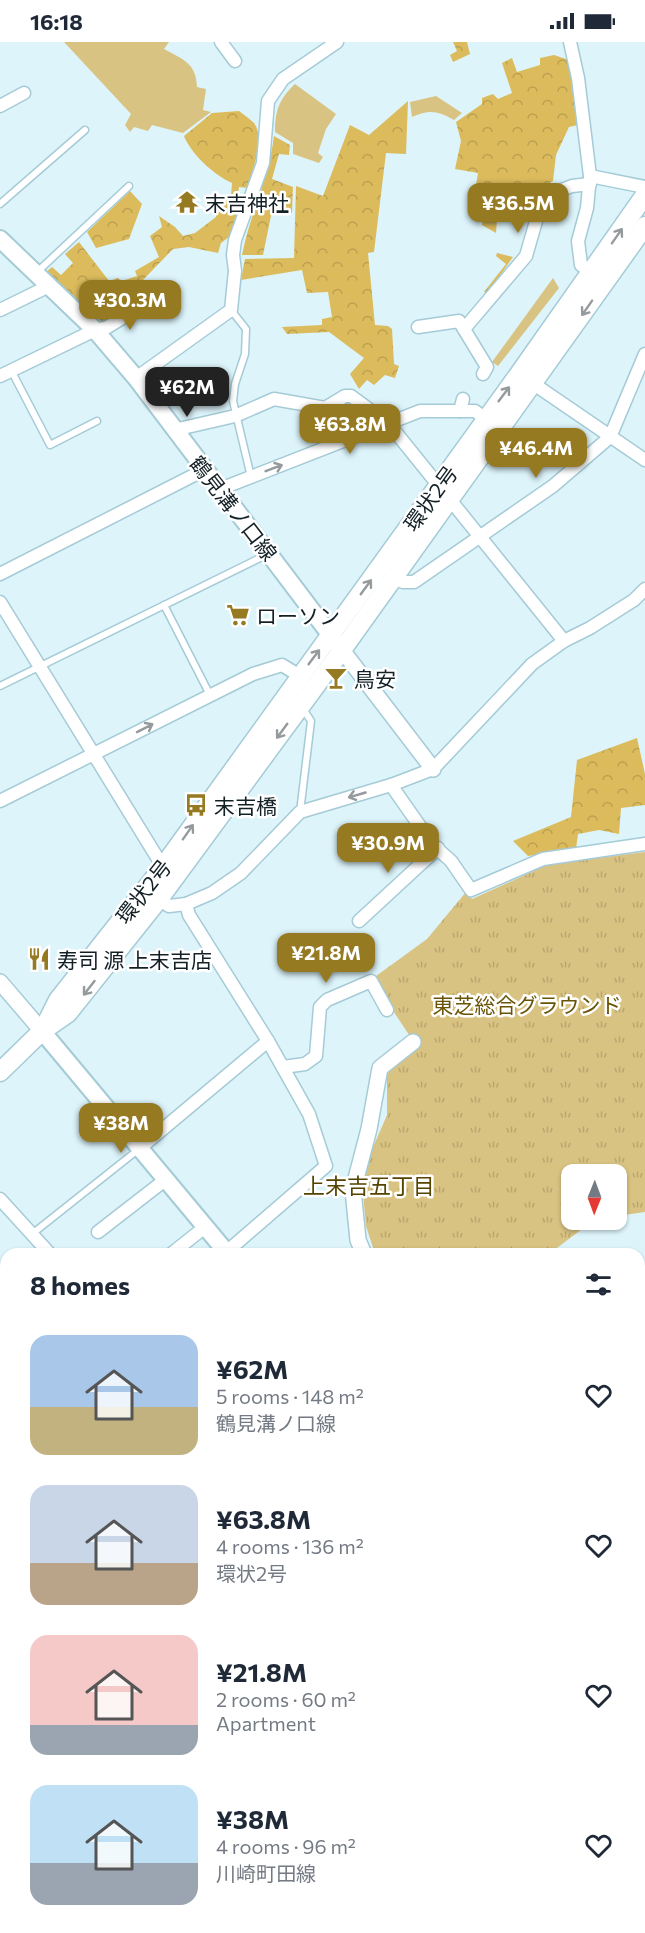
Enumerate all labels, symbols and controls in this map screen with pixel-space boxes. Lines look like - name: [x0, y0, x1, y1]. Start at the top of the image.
- text: 16:18: [30, 8, 83, 35]
- pin: ¥36.5M: [469, 183, 567, 234]
- temple icon: 末吉神社: [174, 189, 200, 215]
- place label: 末吉神社: [205, 190, 289, 215]
- text: ¥36.5M: [482, 190, 554, 214]
- one-way arrow: [611, 228, 623, 244]
- pin: ¥30.3M: [81, 280, 179, 331]
- text: ¥30.3M: [93, 287, 167, 311]
- one-way arrow: [581, 299, 593, 316]
- pin: ¥62M: [151, 367, 223, 418]
- text: ¥62M: [159, 374, 215, 398]
- one-way arrow: [498, 387, 510, 403]
- pin: ¥63.8M: [301, 404, 399, 455]
- text: ¥63.8M: [313, 411, 387, 435]
- pin: ¥46.4M: [487, 428, 585, 479]
- text: ¥46.4M: [499, 435, 573, 459]
- street label: 鶴見溝ノ口線: [185, 451, 283, 565]
- street label: 環状2号: [398, 460, 462, 536]
- one-way arrow: [265, 462, 283, 473]
- one-way arrow: [360, 579, 372, 595]
- supermarket icon: ローソン: [225, 602, 251, 628]
- place label: ローソン: [256, 603, 340, 628]
- one-way arrow: [308, 649, 321, 665]
- bar icon: 鳥安: [323, 665, 349, 691]
- place label: 鳥安: [354, 666, 396, 691]
- one-way arrow: [136, 722, 154, 734]
- one-way arrow: [276, 723, 288, 739]
- one-way arrow: [348, 790, 367, 801]
- bus stop icon: 末吉橋: [183, 792, 209, 818]
- place label: 末吉橋: [214, 793, 277, 818]
- pin: ¥30.9M: [339, 823, 437, 874]
- one-way arrow: [182, 824, 194, 840]
- text: ¥30.9M: [351, 830, 425, 854]
- street label: 環状2号: [110, 854, 176, 928]
- pin: ¥21.8M: [277, 933, 375, 984]
- text: ¥21.8M: [291, 940, 361, 964]
- restaurant icon: 寿司 源 上末吉店: [26, 946, 52, 972]
- place label: 寿司 源 上末吉店: [57, 947, 212, 972]
- one-way arrow: [83, 980, 96, 996]
- park label: 東芝総合グラウンド: [433, 992, 622, 1017]
- pin: ¥38M: [85, 1103, 157, 1154]
- text: ¥38M: [93, 1110, 149, 1134]
- north arrow: [561, 1164, 627, 1230]
- map controls: [561, 1164, 627, 1230]
- district label: 上末吉五丁目: [303, 1172, 435, 1199]
- icon: filters: [582, 1268, 615, 1301]
- text: 8 homes: [30, 1269, 130, 1300]
- text: ¥62M: [216, 1353, 288, 1384]
- icon: home: [78, 1359, 150, 1431]
- icon: heart: [582, 1379, 615, 1412]
- text: 5 rooms · 148 m²: [216, 1384, 364, 1408]
- text: 鶴見溝ノ口線: [216, 1411, 336, 1435]
- text: ¥63.8M: [216, 1503, 311, 1534]
- icon: home: [78, 1509, 150, 1581]
- icon: heart: [582, 1529, 615, 1562]
- text: 4 rooms · 136 m²: [216, 1534, 364, 1558]
- text: 環状2号: [216, 1561, 287, 1585]
- text: ¥21.8M: [216, 1656, 307, 1687]
- icon: home: [78, 1659, 150, 1731]
- icon: heart: [582, 1679, 615, 1712]
- text: 2 rooms · 60 m²: [216, 1687, 356, 1711]
- text: Apartment: [216, 1711, 316, 1735]
- text: ¥38M: [216, 1803, 289, 1834]
- icon: home: [78, 1809, 150, 1881]
- icon: heart: [582, 1829, 615, 1862]
- text: 4 rooms · 96 m²: [216, 1834, 356, 1858]
- text: 川崎町田線: [216, 1861, 316, 1885]

